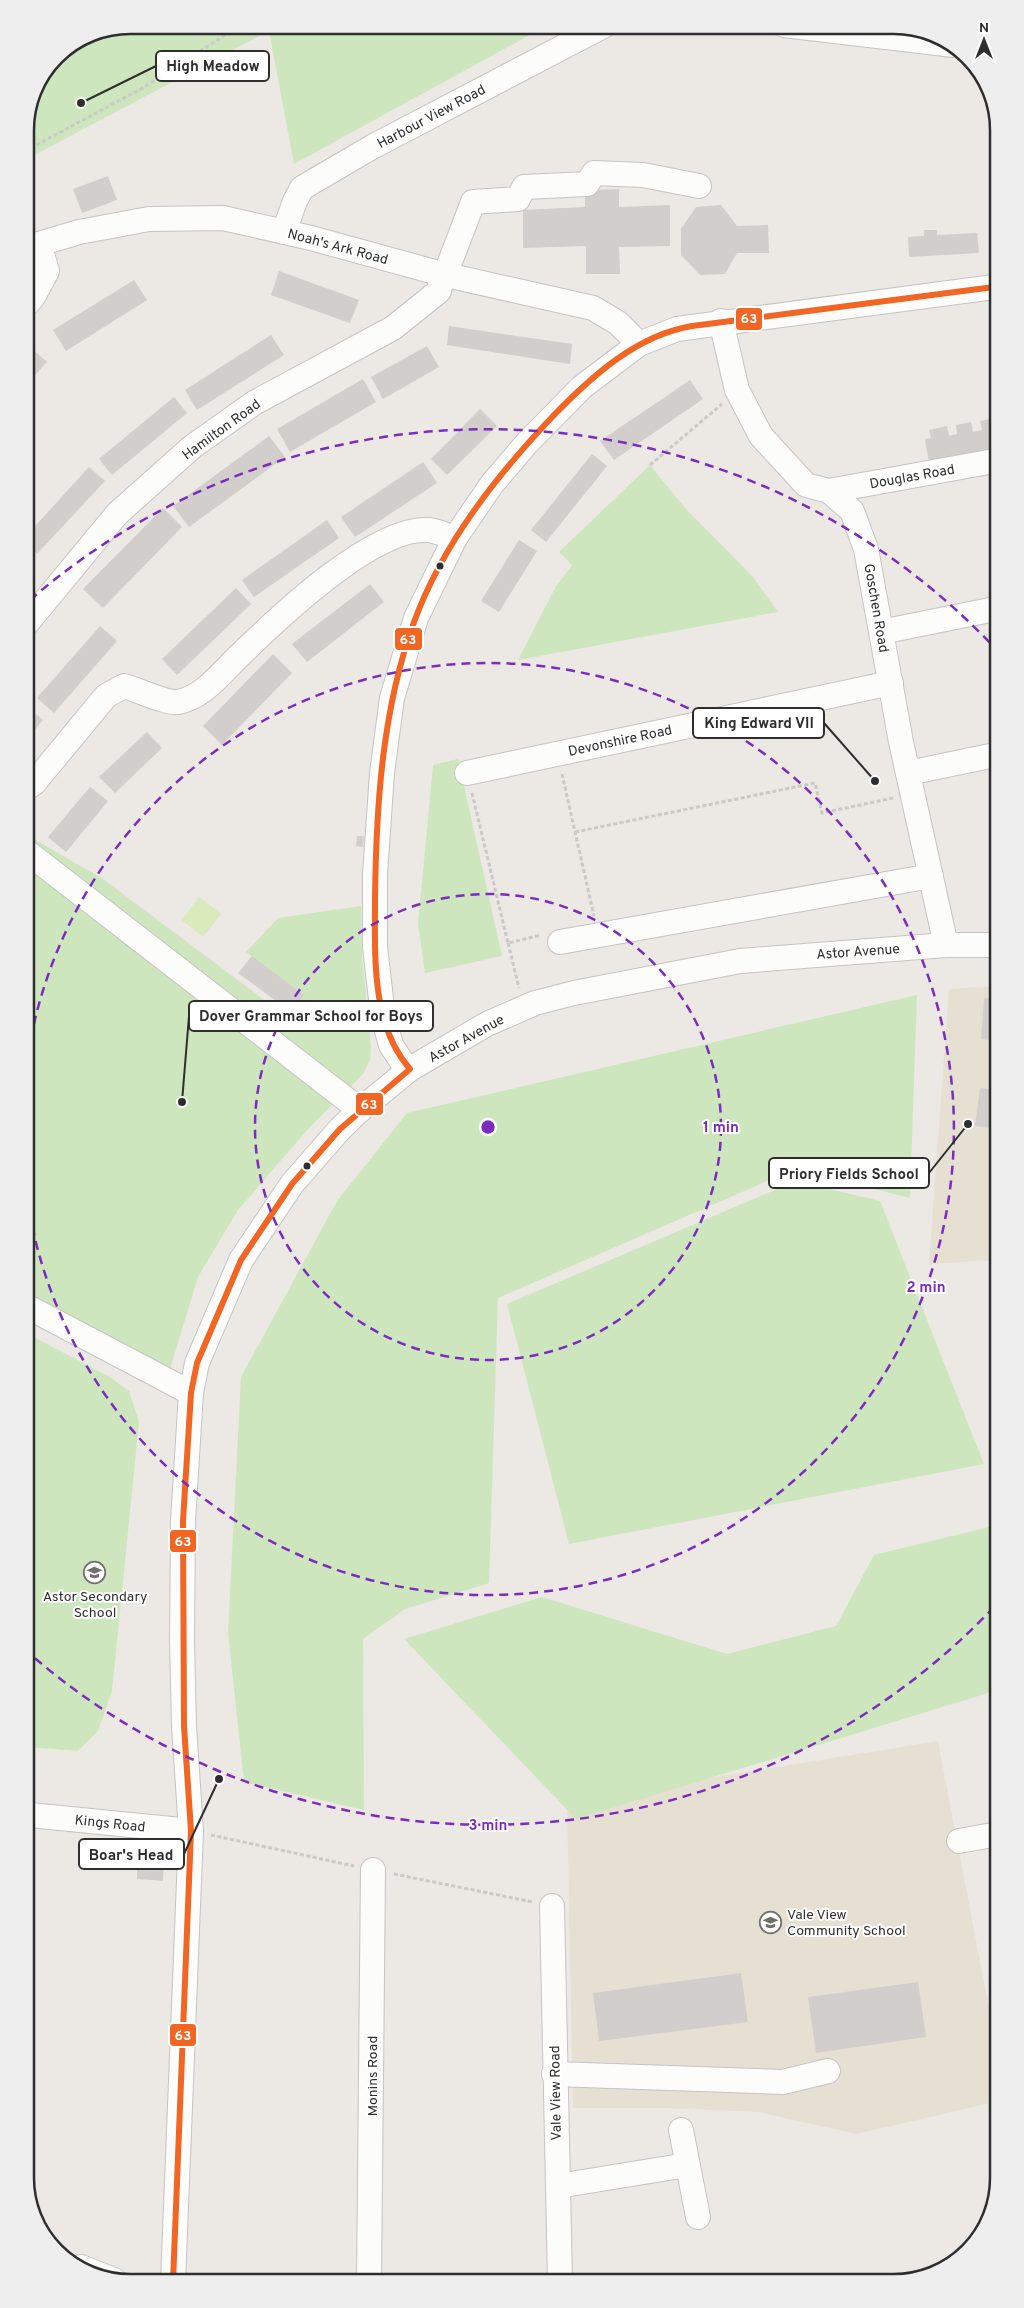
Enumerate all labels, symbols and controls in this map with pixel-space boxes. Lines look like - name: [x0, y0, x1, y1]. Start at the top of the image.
- north arrow: [959, 15, 1009, 65]
- text: N: [979, 20, 989, 37]
- callout: High Meadow: [156, 51, 269, 81]
- text: High Meadow: [166, 58, 260, 77]
- street label: Harbour View Road: [375, 82, 489, 153]
- street label: Noah's Ark Road: [285, 226, 390, 269]
- line badge: 63: [735, 307, 763, 331]
- text: 63: [741, 311, 758, 328]
- street label: Hamilton Road: [179, 396, 264, 464]
- street label: Douglas Road: [868, 462, 956, 493]
- unlabelled marker: [435, 561, 445, 571]
- street label: Goschen Road: [859, 562, 892, 654]
- line badge: 63: [394, 627, 423, 651]
- text: 63: [400, 632, 417, 649]
- callout: King Edward VII: [693, 708, 824, 738]
- text: King Edward VII: [704, 715, 814, 734]
- street label: Devonshire Road: [567, 722, 674, 761]
- street label: Astor Avenue: [816, 941, 900, 964]
- callout: Dover Grammar School for Boys: [189, 1001, 433, 1031]
- text: Dover Grammar School for Boys: [199, 1008, 423, 1027]
- street label: Astor Avenue: [426, 1012, 507, 1067]
- line badge: 63: [355, 1092, 384, 1116]
- text: 63: [361, 1097, 378, 1114]
- centre of rings: [479, 1118, 497, 1136]
- text: 1 min: [703, 1119, 739, 1138]
- callout: Priory Fields School: [769, 1158, 929, 1188]
- unlabelled marker: [302, 1161, 312, 1171]
- text: Priory Fields School: [779, 1166, 919, 1185]
- text: 2 min: [906, 1279, 946, 1298]
- line badge: 63: [169, 1529, 197, 1553]
- text: 63: [175, 1534, 192, 1551]
- school or university icon: Astor Secondary School: [83, 1561, 107, 1585]
- place label: Astor Secondary School: [43, 1589, 147, 1622]
- street label: Kings Road: [74, 1812, 146, 1837]
- text: 3 min: [468, 1817, 508, 1836]
- callout: Boar's Head: [79, 1839, 184, 1869]
- text: Boar's Head: [89, 1847, 173, 1866]
- place label: Vale View Community School: [787, 1907, 906, 1940]
- school or university icon: Vale View Community School: [759, 1910, 783, 1934]
- line badge: 63: [169, 2023, 197, 2047]
- text: 63: [175, 2028, 192, 2045]
- street label: Monins Road: [365, 2036, 382, 2116]
- street label: Vale View Road: [547, 2045, 566, 2141]

